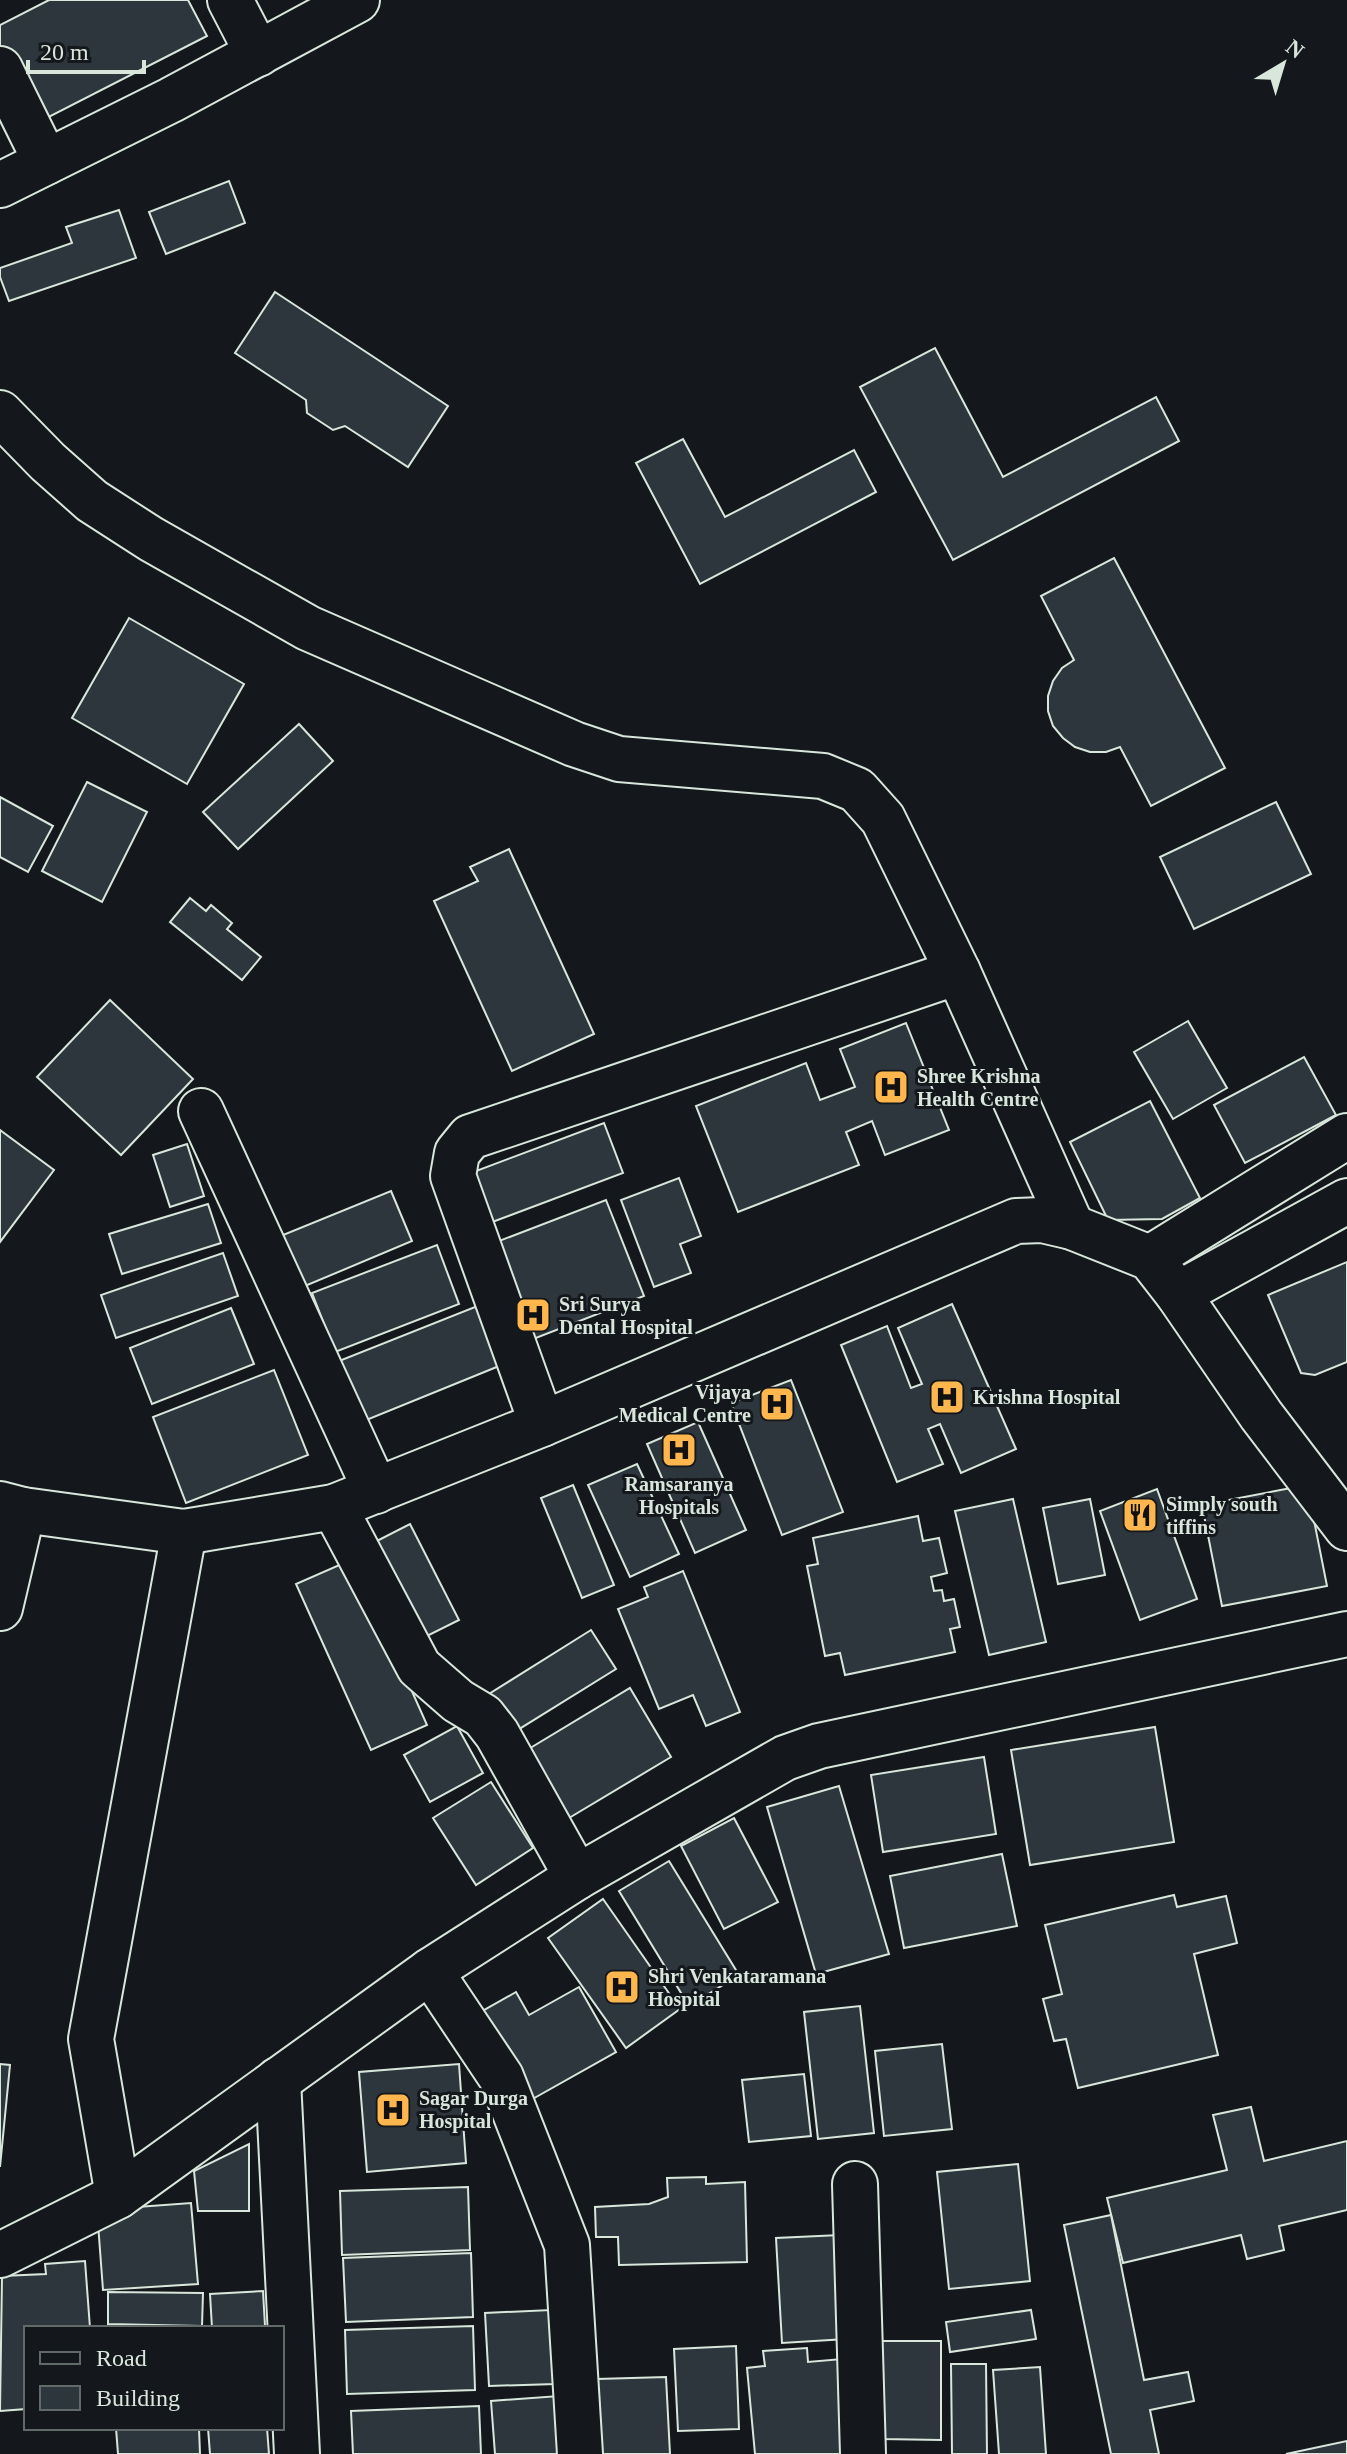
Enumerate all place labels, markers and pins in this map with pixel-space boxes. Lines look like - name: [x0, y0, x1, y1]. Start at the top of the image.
- place label: Shree Krishna Health Centre: [917, 1065, 1041, 1110]
- hospital icon: Shree Krishna Health Centre: [872, 1068, 910, 1106]
- place label: Sri Surya Dental Hospital: [559, 1293, 693, 1339]
- hospital icon: Sri Surya Dental Hospital: [514, 1296, 552, 1334]
- hospital icon: Krishna Hospital: [928, 1378, 966, 1416]
- place label: Vijaya Medical Centre: [619, 1381, 751, 1426]
- hospital icon: Vijaya Medical Centre: [758, 1385, 796, 1423]
- place label: Krishna Hospital: [973, 1386, 1121, 1409]
- hospital icon: Ramsaranya Hospitals: [660, 1431, 698, 1469]
- place label: Ramsaranya Hospitals: [625, 1473, 733, 1519]
- place label: Simply south tiffins: [1166, 1493, 1278, 1538]
- restaurant icon: Simply south tiffins: [1121, 1496, 1159, 1534]
- place label: Shri Venkataramana Hospital: [648, 1965, 826, 2011]
- hospital icon: Shri Venkataramana Hospital: [603, 1968, 641, 2006]
- place label: Sagar Durga Hospital: [419, 2087, 528, 2133]
- hospital icon: Sagar Durga Hospital: [374, 2091, 412, 2129]

